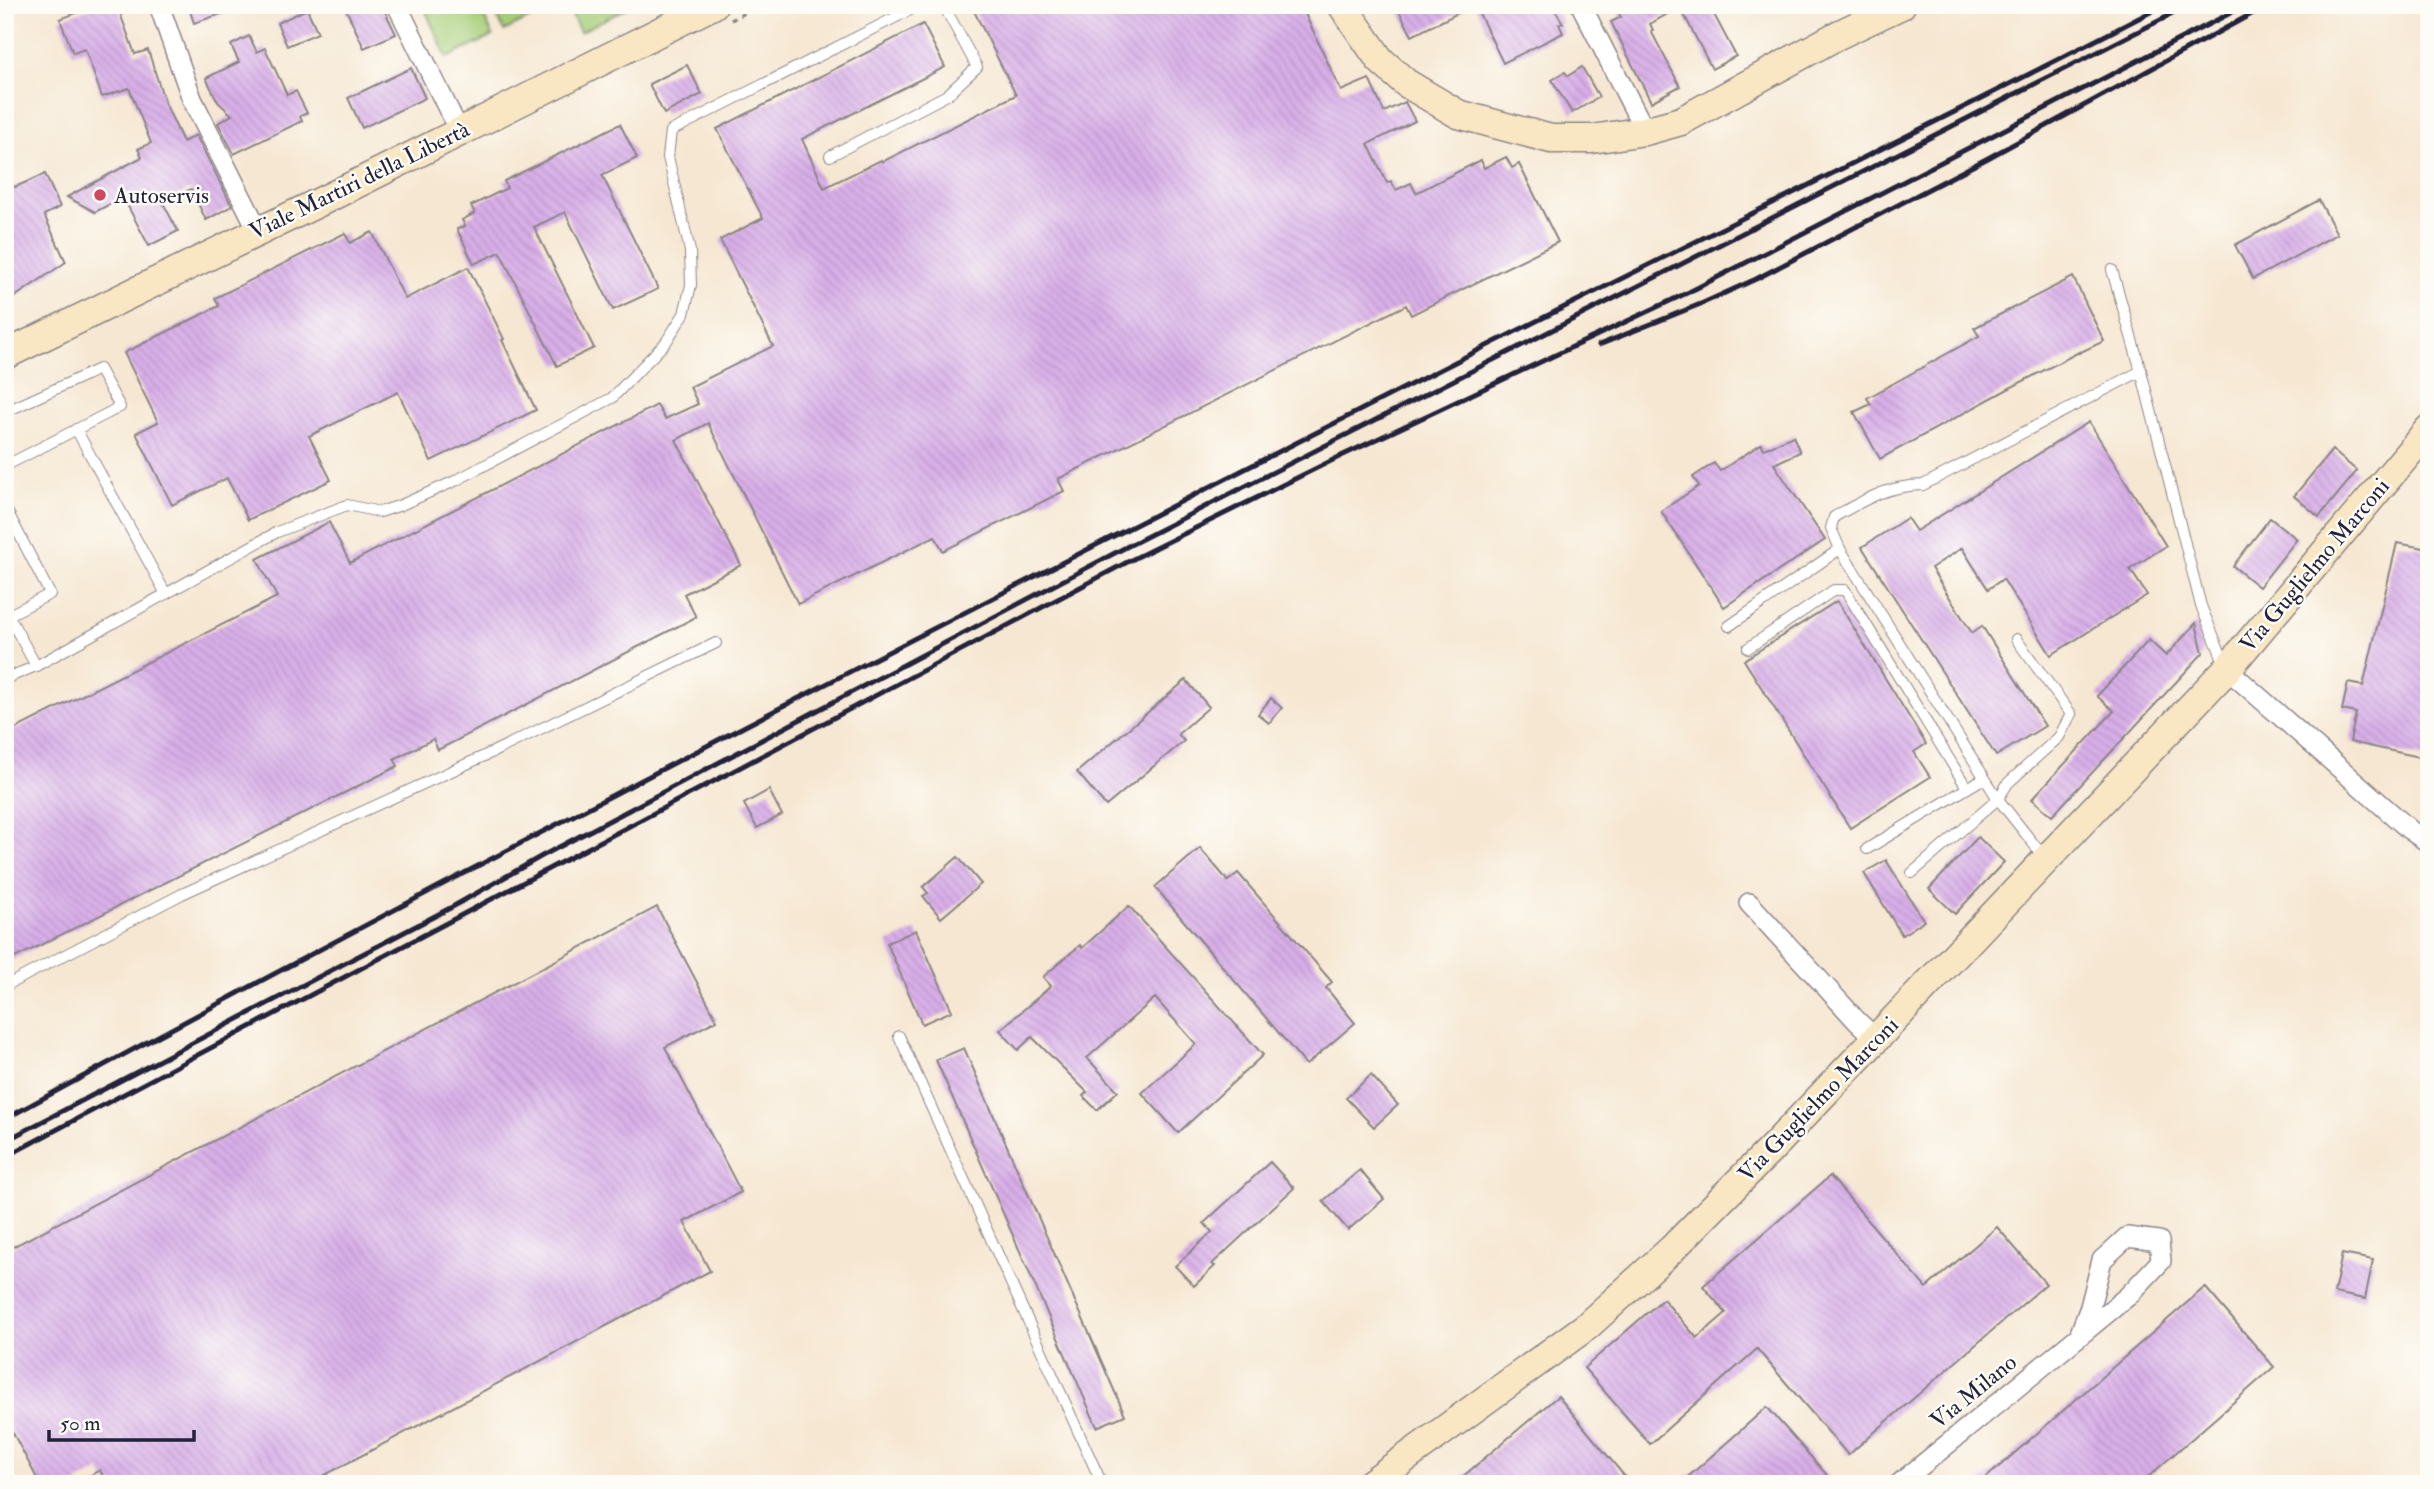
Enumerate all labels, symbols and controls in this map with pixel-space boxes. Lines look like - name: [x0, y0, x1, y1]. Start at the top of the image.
- street label: Viale Martiri della Libertà: [244, 114, 475, 246]
- place label: Autoservis: [113, 181, 209, 210]
- marker: Autoservis: [92, 187, 108, 203]
- street label: Via Guglielmo Marconi: [2233, 472, 2396, 658]
- street label: Via Guglielmo Marconi: [1732, 1011, 1905, 1188]
- street label: Via Milano: [1924, 1348, 2023, 1435]
- scale bar: [49, 1398, 194, 1442]
- text: 50 m: [60, 1410, 101, 1437]

